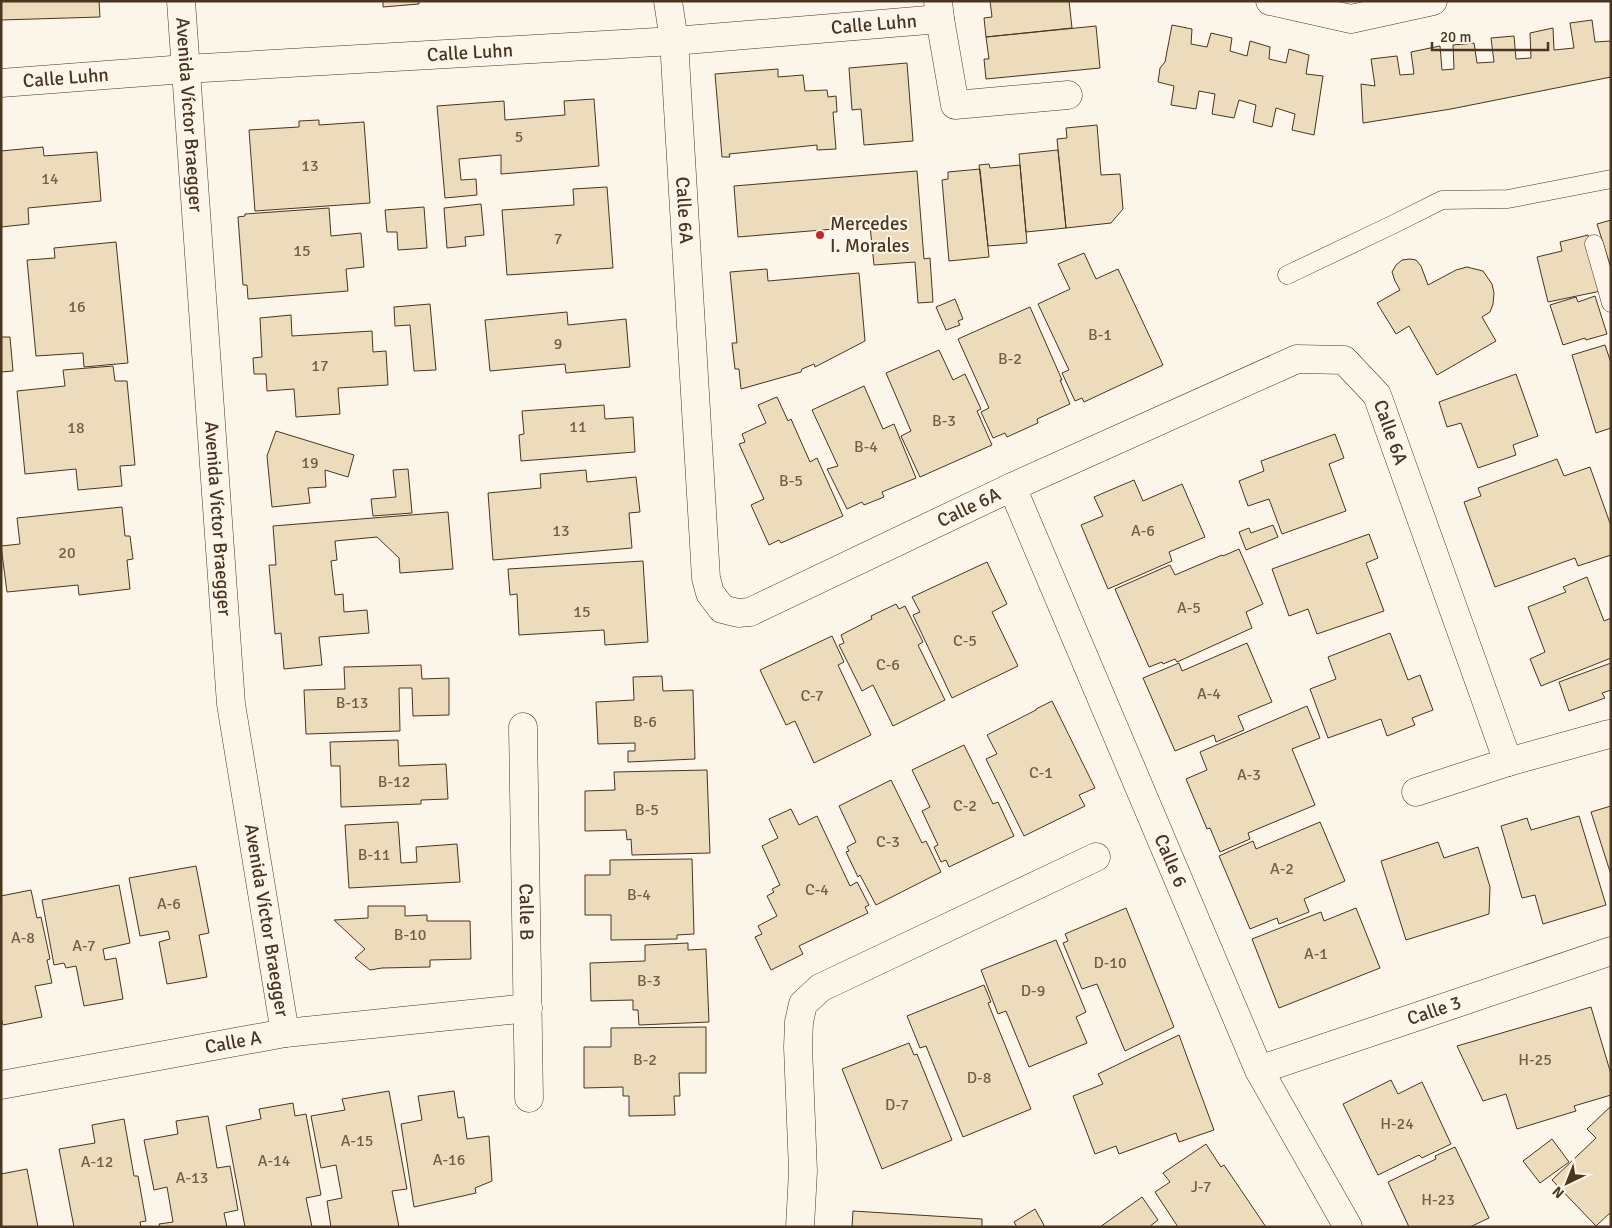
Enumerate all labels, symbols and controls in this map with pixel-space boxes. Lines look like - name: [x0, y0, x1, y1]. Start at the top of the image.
- street label: Calle Luhn: [830, 9, 918, 40]
- street label: Avenida Víctor Braegger: [170, 17, 208, 213]
- scale bar: [1432, 20, 1548, 52]
- text: 20 m: [1440, 28, 1471, 46]
- street label: Calle Luhn: [426, 38, 514, 67]
- street label: Calle Luhn: [22, 63, 110, 93]
- house number: 5: [515, 127, 523, 147]
- house number: 13: [301, 156, 319, 176]
- house number: 14: [41, 169, 59, 189]
- street label: Calle 6A: [670, 176, 698, 245]
- place label: Mercedes I. Morales: [830, 212, 910, 258]
- house number: 7: [554, 229, 562, 249]
- marker: Mercedes I. Morales: [814, 229, 826, 241]
- house number: 15: [293, 241, 311, 261]
- house number: 16: [68, 297, 86, 317]
- house number: B-1: [1088, 325, 1112, 345]
- house number: 9: [554, 334, 562, 354]
- house number: B-2: [998, 349, 1022, 369]
- house number: 17: [311, 356, 329, 376]
- street label: Calle 6A: [1368, 397, 1413, 468]
- house number: B-3: [932, 411, 956, 431]
- house number: 11: [569, 417, 587, 437]
- house number: 18: [67, 418, 85, 438]
- street label: Avenida Víctor Braegger: [199, 421, 237, 617]
- house number: B-4: [854, 437, 878, 457]
- house number: 19: [301, 453, 319, 473]
- house number: B-5: [779, 471, 803, 491]
- street label: Calle 6A: [933, 482, 1005, 533]
- house number: 13: [552, 521, 570, 541]
- house number: A-6: [1131, 521, 1155, 541]
- house number: 20: [58, 543, 76, 563]
- house number: A-5: [1177, 598, 1201, 618]
- house number: 15: [573, 602, 591, 622]
- house number: C-5: [953, 631, 977, 651]
- house number: C-6: [876, 655, 900, 675]
- house number: A-4: [1197, 684, 1221, 704]
- house number: C-7: [800, 686, 824, 706]
- house number: B-13: [336, 693, 368, 713]
- house number: B-6: [633, 712, 657, 732]
- house number: C-1: [1029, 763, 1053, 783]
- house number: A-3: [1237, 765, 1261, 785]
- house number: B-12: [378, 772, 410, 792]
- house number: C-2: [953, 796, 977, 816]
- house number: B-5: [635, 800, 659, 820]
- street label: Avenida Víctor Braegger: [239, 822, 294, 1019]
- street label: Calle 6: [1148, 830, 1192, 891]
- house number: C-3: [876, 832, 900, 852]
- house number: B-11: [358, 845, 390, 865]
- house number: A-2: [1270, 859, 1294, 879]
- house number: C-4: [805, 880, 829, 900]
- street label: Calle B: [514, 883, 538, 941]
- house number: B-4: [627, 885, 651, 905]
- house number: A-6: [157, 894, 181, 914]
- house number: B-10: [394, 925, 426, 945]
- house number: A-8: [11, 928, 35, 948]
- house number: A-7: [72, 936, 96, 956]
- house number: A-1: [1304, 944, 1328, 964]
- house number: D-10: [1093, 953, 1127, 973]
- house number: B-3: [637, 971, 661, 991]
- house number: D-9: [1021, 981, 1045, 1001]
- street label: Calle 3: [1404, 990, 1464, 1031]
- street label: Calle A: [203, 1025, 264, 1059]
- house number: B-2: [633, 1050, 657, 1070]
- house number: H-25: [1518, 1050, 1552, 1070]
- house number: D-8: [967, 1068, 991, 1088]
- house number: D-7: [885, 1095, 909, 1115]
- house number: H-24: [1380, 1114, 1414, 1134]
- house number: A-15: [341, 1131, 373, 1151]
- house number: A-16: [433, 1150, 465, 1170]
- house number: A-14: [258, 1151, 291, 1171]
- house number: A-12: [81, 1152, 113, 1172]
- north arrow: [1542, 1158, 1592, 1208]
- house number: A-13: [176, 1168, 208, 1188]
- house number: J-7: [1191, 1177, 1211, 1197]
- text: N: [1549, 1183, 1568, 1202]
- house number: H-23: [1421, 1190, 1455, 1210]

